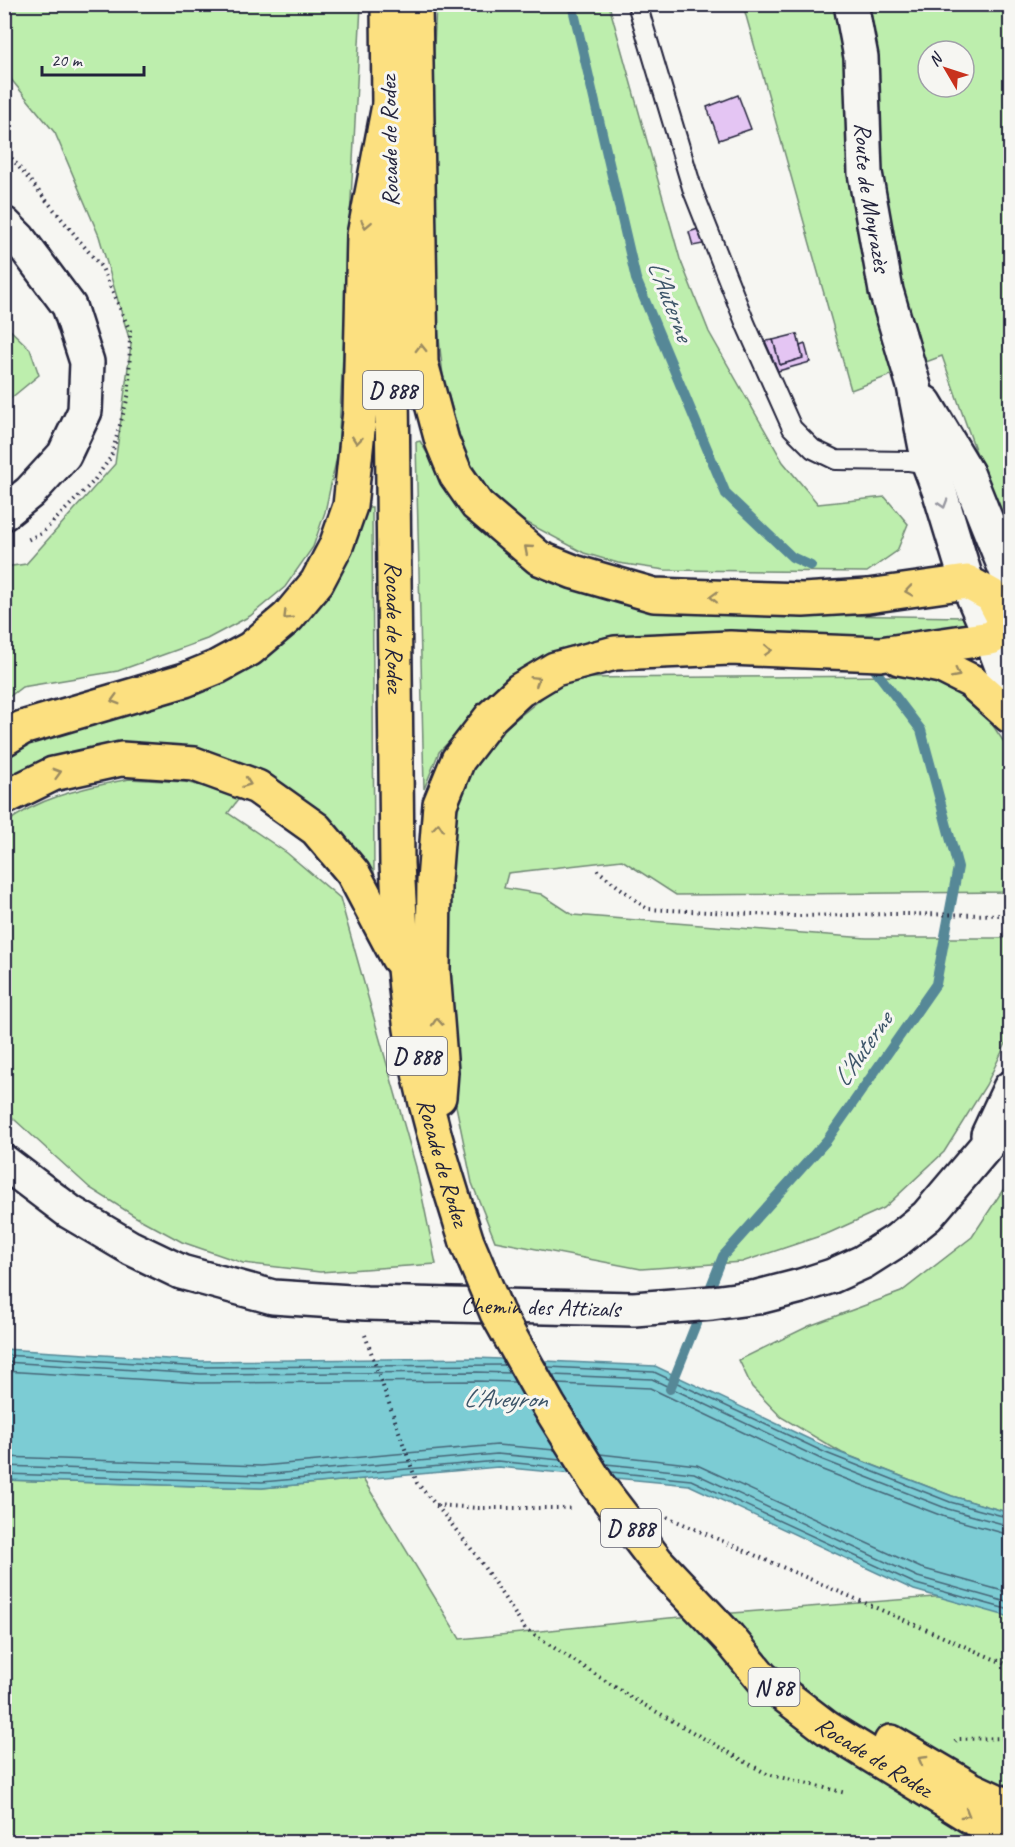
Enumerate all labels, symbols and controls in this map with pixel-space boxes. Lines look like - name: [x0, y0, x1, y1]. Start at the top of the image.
- scale bar: [42, 39, 144, 77]
- north arrow: [916, 39, 976, 99]
- text: N: [924, 48, 948, 70]
- text: 20 m: [51, 49, 84, 71]
- street label: Rocade de Rodez: [373, 73, 405, 207]
- street label: Route de Moyrazès: [848, 122, 898, 277]
- one-way arrow: [360, 219, 373, 229]
- water label: L'Auterne: [640, 255, 702, 348]
- one-way arrow: [415, 343, 427, 352]
- road number: D 888: [363, 371, 423, 409]
- one-way arrow: [351, 435, 364, 444]
- one-way arrow: [936, 498, 948, 509]
- one-way arrow: [524, 545, 535, 556]
- street label: Rocade de Rodez: [379, 561, 410, 695]
- one-way arrow: [904, 584, 913, 596]
- one-way arrow: [710, 590, 719, 603]
- one-way arrow: [284, 609, 295, 620]
- one-way arrow: [763, 643, 772, 656]
- one-way arrow: [950, 667, 961, 678]
- one-way arrow: [530, 676, 540, 688]
- one-way arrow: [110, 693, 121, 705]
- one-way arrow: [52, 768, 62, 781]
- one-way arrow: [241, 776, 252, 789]
- one-way arrow: [431, 823, 444, 832]
- water label: L'Auterne: [825, 1003, 902, 1093]
- one-way arrow: [431, 1018, 444, 1027]
- road number: D 888: [387, 1037, 447, 1075]
- street label: Rocade de Rodez: [410, 1096, 477, 1232]
- street label: Chemin des Attizals: [460, 1290, 623, 1324]
- water label: L'Aveyron: [463, 1381, 549, 1416]
- road number: D 888: [601, 1509, 661, 1547]
- road number: N 88: [748, 1668, 800, 1706]
- street label: Rocade de Rodez: [809, 1710, 940, 1806]
- one-way arrow: [917, 1756, 928, 1767]
- one-way arrow: [960, 1807, 970, 1818]

